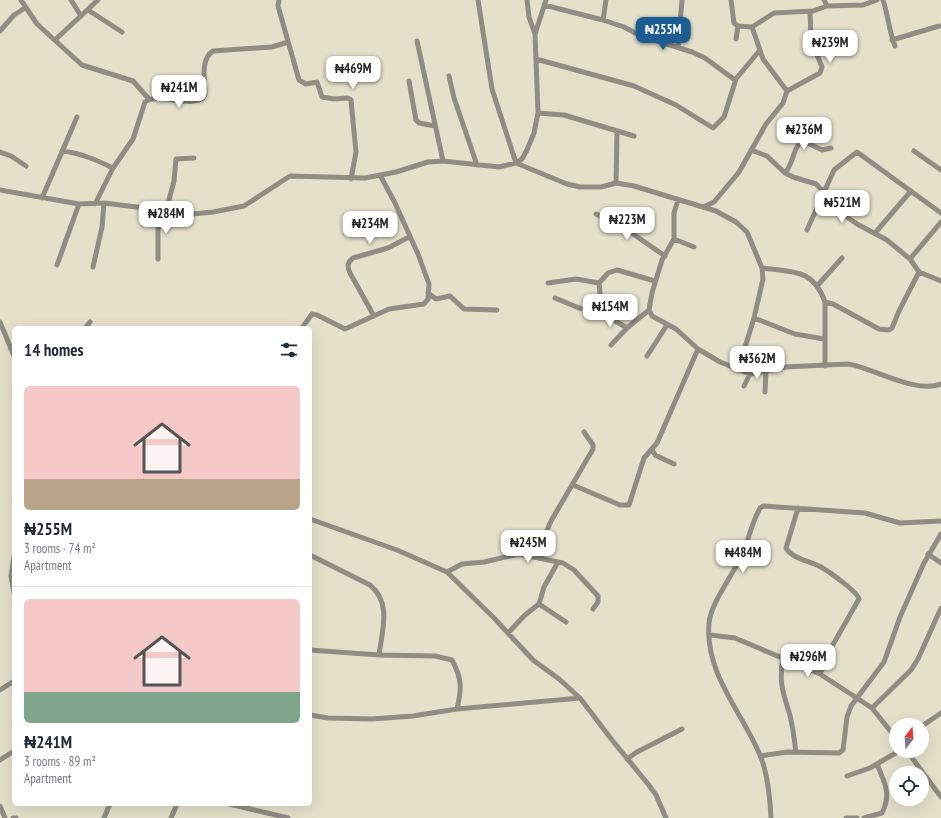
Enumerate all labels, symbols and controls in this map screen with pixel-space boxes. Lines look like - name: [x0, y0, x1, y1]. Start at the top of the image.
- pin: ₦255M: [635, 17, 691, 51]
- text: ₦255M: [645, 21, 681, 38]
- pin: ₦239M: [802, 30, 858, 64]
- text: ₦239M: [812, 34, 848, 51]
- pin: ₦469M: [325, 56, 381, 90]
- text: ₦469M: [335, 60, 371, 77]
- pin: ₦241M: [151, 75, 207, 109]
- text: ₦241M: [161, 79, 197, 96]
- pin: ₦236M: [776, 117, 832, 151]
- text: ₦236M: [786, 121, 822, 138]
- pin: ₦521M: [814, 190, 870, 224]
- text: ₦521M: [824, 194, 860, 211]
- pin: ₦284M: [138, 201, 194, 235]
- text: ₦284M: [148, 205, 184, 222]
- pin: ₦223M: [599, 207, 655, 241]
- pin: ₦234M: [342, 211, 398, 245]
- text: ₦223M: [609, 211, 645, 228]
- text: ₦234M: [352, 215, 388, 232]
- pin: ₦154M: [582, 294, 638, 328]
- text: ₦154M: [592, 298, 628, 315]
- text: 14 homes: [24, 339, 83, 361]
- icon: filters: [278, 339, 300, 361]
- pin: ₦362M: [729, 346, 785, 380]
- text: ₦362M: [739, 350, 775, 367]
- icon: home: [126, 412, 198, 484]
- text: ₦255M: [24, 518, 72, 540]
- pin: ₦245M: [500, 530, 556, 564]
- text: ₦245M: [510, 534, 546, 551]
- text: 3 rooms · 74 m²: [24, 540, 96, 557]
- pin: ₦484M: [715, 540, 771, 574]
- text: ₦484M: [725, 544, 761, 561]
- text: Apartment: [24, 557, 72, 574]
- icon: home: [126, 625, 198, 697]
- pin: ₦296M: [780, 644, 836, 678]
- text: ₦296M: [790, 648, 826, 665]
- north arrow: [889, 718, 929, 758]
- map controls: [889, 718, 929, 806]
- text: ₦241M: [24, 731, 72, 753]
- text: 3 rooms · 89 m²: [24, 753, 96, 770]
- button: locate: [889, 766, 929, 806]
- text: Apartment: [24, 770, 72, 787]

